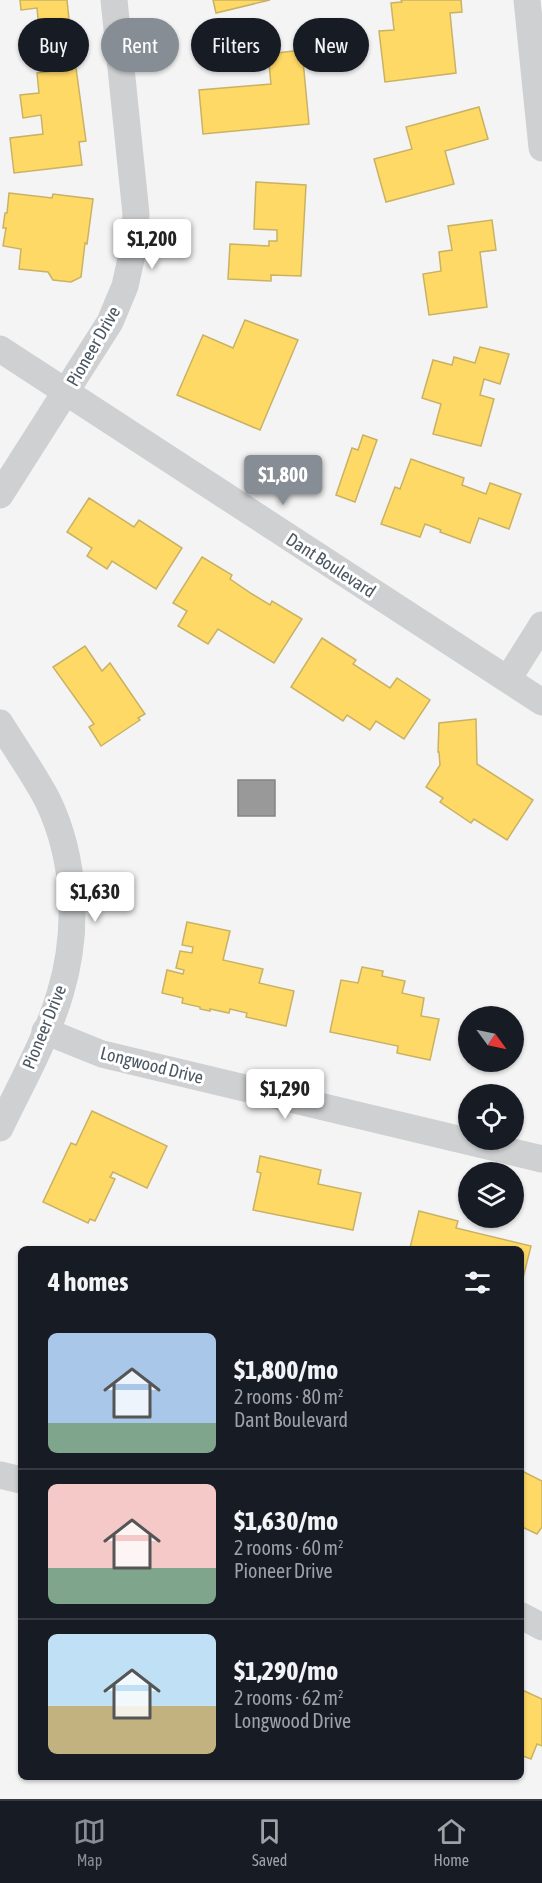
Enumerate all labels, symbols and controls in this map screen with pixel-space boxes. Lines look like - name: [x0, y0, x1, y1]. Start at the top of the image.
- chip: Buy: [18, 18, 89, 72]
- chip: Rent: [101, 18, 179, 72]
- chip: Filters: [191, 18, 281, 72]
- chip: New: [293, 18, 369, 72]
- pin: $1,200: [103, 219, 201, 270]
- text: $1,200: [127, 227, 177, 250]
- street label: Pioneer Drive: [62, 302, 124, 390]
- pin: $1,800: [234, 455, 332, 506]
- text: $1,800: [258, 463, 308, 486]
- street label: Dant Boulevard: [282, 528, 380, 602]
- pin: $1,630: [46, 872, 144, 923]
- text: $1,630: [70, 880, 120, 903]
- street label: Pioneer Drive: [18, 982, 70, 1072]
- north arrow: [458, 1006, 524, 1072]
- map controls: [458, 1006, 524, 1228]
- street label: Longwood Drive: [98, 1042, 206, 1088]
- pin: $1,290: [236, 1069, 334, 1120]
- text: $1,290: [260, 1077, 310, 1100]
- button: locate: [458, 1084, 524, 1150]
- button: layers: [458, 1162, 524, 1228]
- icon: filters: [461, 1266, 494, 1299]
- text: 4 homes: [48, 1267, 128, 1297]
- text: $1,800/mo: [234, 1355, 338, 1385]
- icon: home: [96, 1357, 168, 1429]
- text: 2 rooms · 80 m²: [234, 1385, 344, 1408]
- text: Dant Boulevard: [234, 1408, 348, 1431]
- text: $1,630/mo: [234, 1506, 338, 1536]
- icon: home: [96, 1508, 168, 1580]
- text: 2 rooms · 60 m²: [234, 1536, 344, 1559]
- text: Pioneer Drive: [234, 1559, 333, 1582]
- text: $1,290/mo: [234, 1656, 338, 1686]
- icon: home: [96, 1658, 168, 1730]
- text: 2 rooms · 62 m²: [234, 1686, 344, 1709]
- text: Longwood Drive: [234, 1709, 351, 1732]
- tab: Map: [73, 1815, 106, 1869]
- tab: Saved: [252, 1815, 287, 1869]
- tab: Home: [433, 1815, 469, 1869]

